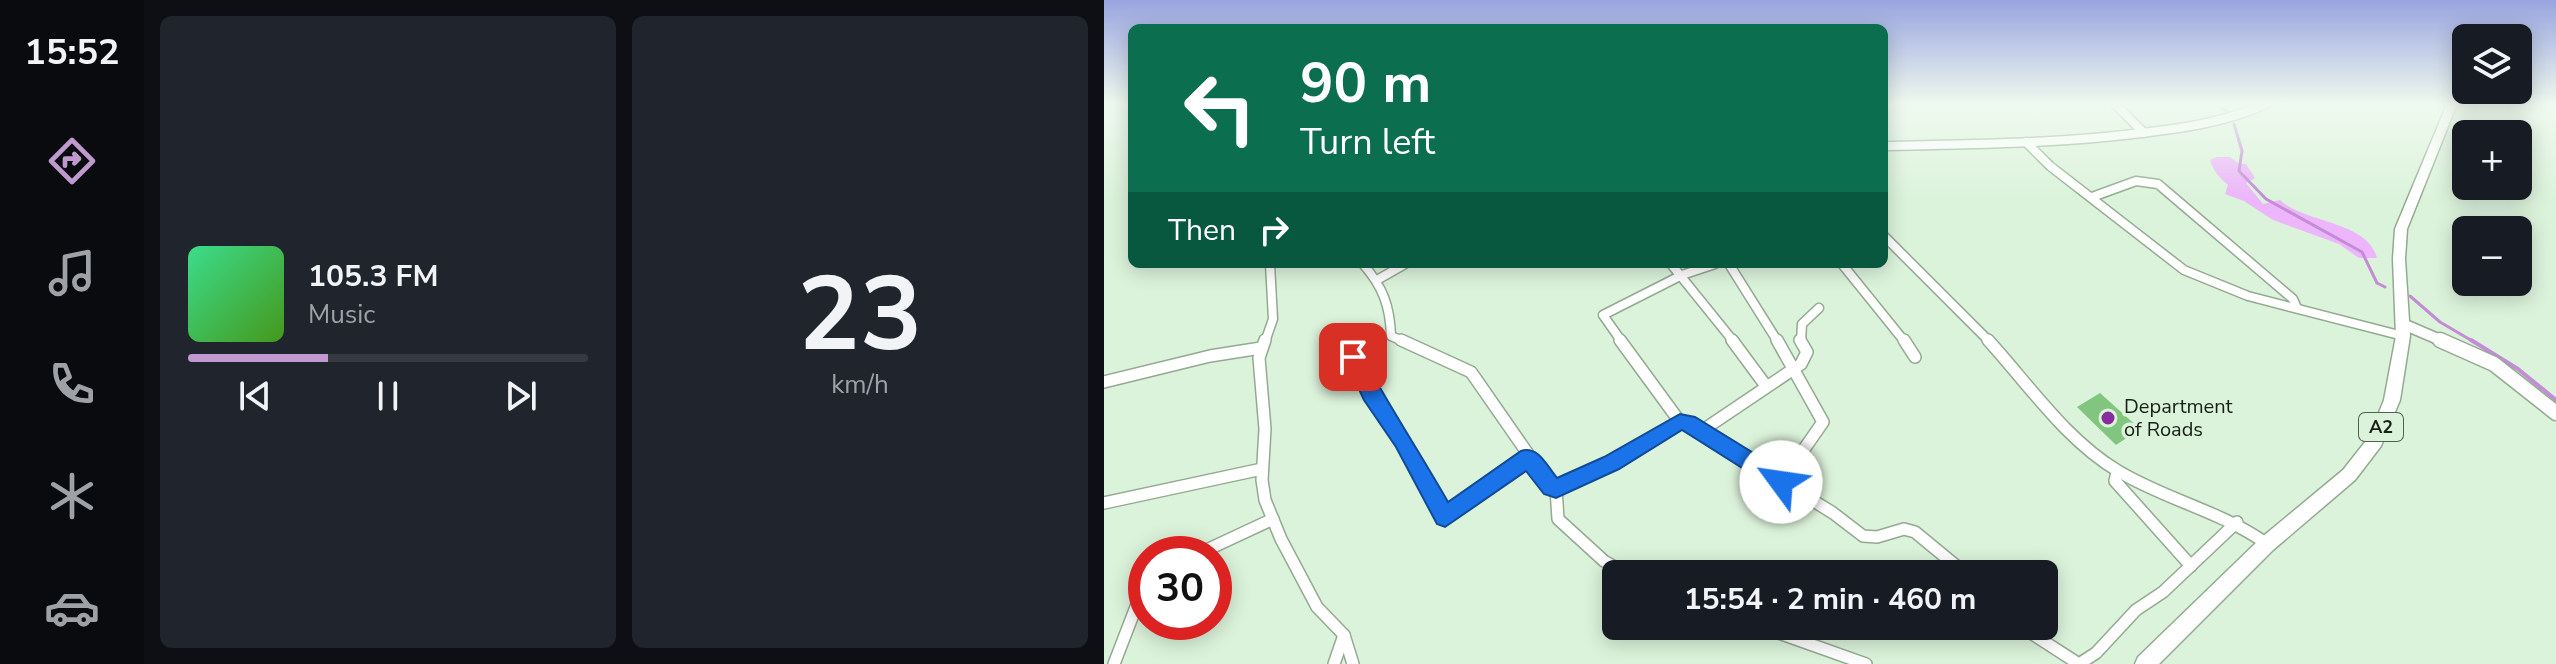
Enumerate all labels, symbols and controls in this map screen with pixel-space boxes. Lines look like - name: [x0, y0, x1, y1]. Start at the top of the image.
- map controls: [2452, 24, 2532, 296]
- button: layers: [2452, 24, 2532, 104]
- text: 15:52: [24, 28, 120, 77]
- text: 90 m: [1300, 45, 1431, 122]
- icon: left: [1168, 56, 1272, 160]
- text: Turn left: [1300, 118, 1435, 167]
- button: +: [2452, 120, 2532, 200]
- icon: directions: [44, 133, 100, 189]
- icon: right: [1252, 208, 1296, 252]
- text: Then: [1168, 210, 1236, 251]
- button: −: [2452, 216, 2532, 296]
- text: 23: [798, 244, 922, 386]
- icon: music: [44, 245, 100, 301]
- text: 105.3 FM: [308, 256, 438, 297]
- text: Music: [308, 297, 375, 332]
- pin: [1319, 323, 1387, 391]
- icon: arrive: [1331, 335, 1375, 379]
- icon: phone: [44, 356, 100, 412]
- text: km/h: [831, 367, 889, 402]
- icon: previous: [233, 374, 277, 418]
- icon: pause: [366, 374, 410, 418]
- icon: next: [499, 374, 543, 418]
- place label: Department of Roads: [2124, 393, 2234, 443]
- marker: Department of Roads: [2099, 409, 2117, 427]
- road number: A2: [2359, 413, 2403, 441]
- position arrow: [1739, 440, 1823, 524]
- icon: climate: [44, 468, 100, 524]
- speed limit sign: 30: [1128, 536, 1232, 640]
- text: 15:54 · 2 min · 460 m: [1684, 579, 1976, 620]
- icon: car: [44, 580, 100, 636]

